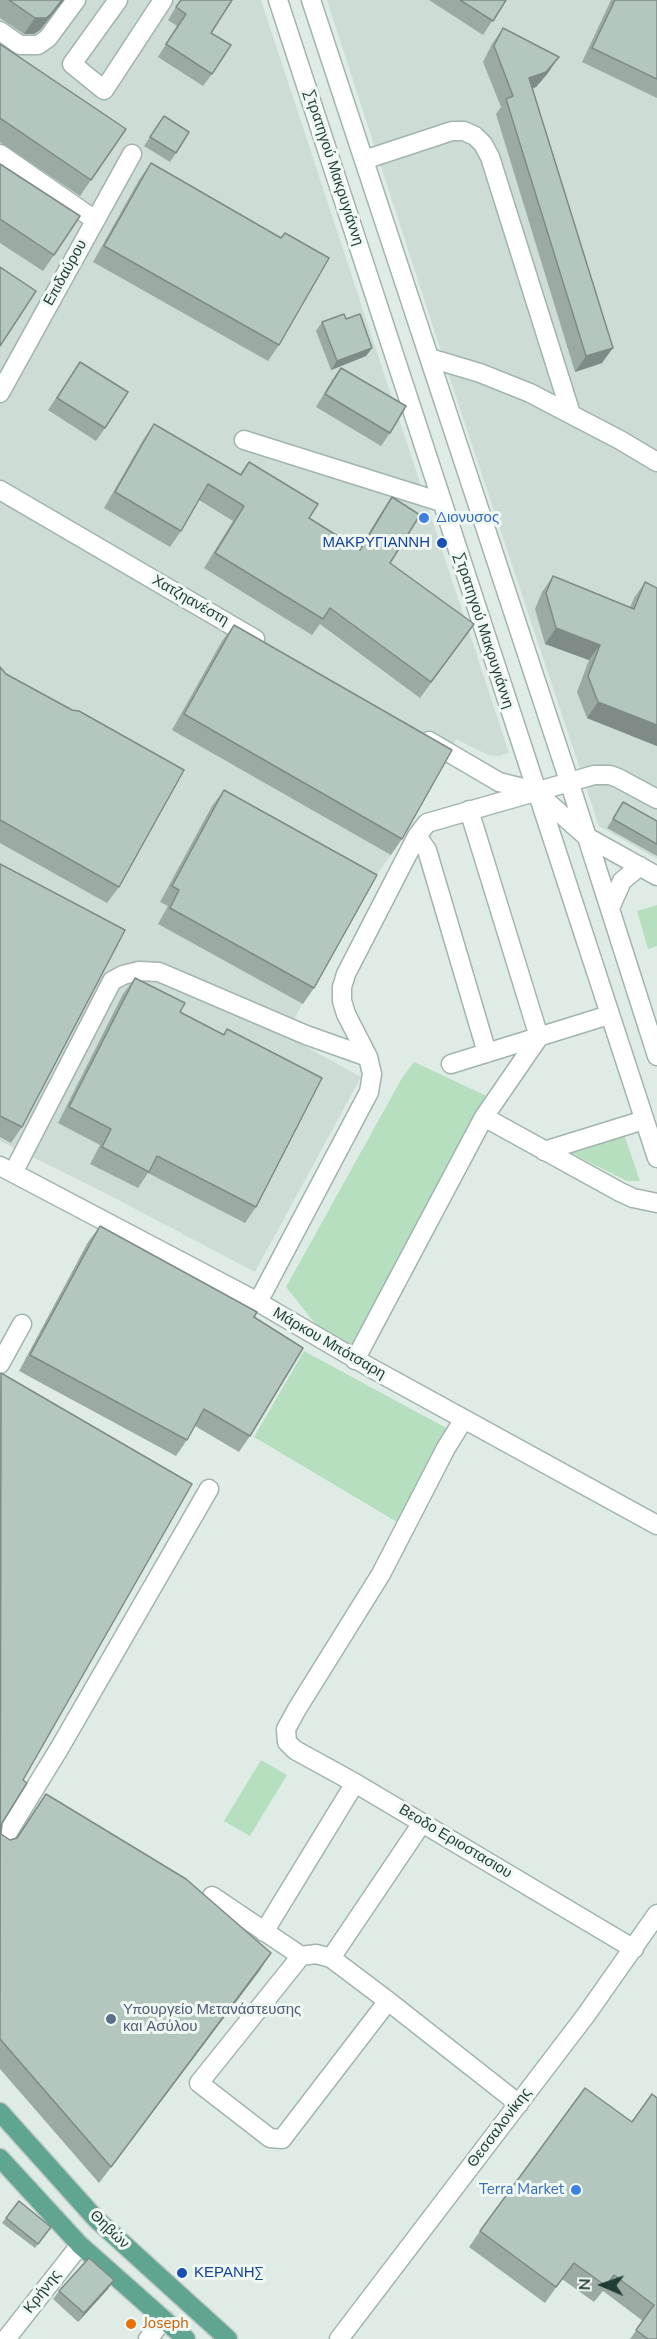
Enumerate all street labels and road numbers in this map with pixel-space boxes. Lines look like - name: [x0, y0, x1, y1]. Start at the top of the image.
- street label: Στρατηγού Μακρυγιάννη: [299, 88, 367, 248]
- street label: Επιδαύρου: [41, 237, 91, 309]
- street label: Στρατηγού Μακρυγιάννη: [449, 551, 517, 711]
- street label: Χατζηανέστη: [148, 572, 232, 630]
- street label: Μάρκου Μπότσαρη: [269, 1304, 389, 1384]
- street label: Βεοδο Εριοστασιου: [395, 1801, 515, 1883]
- street label: Θεσσαλονίκης: [464, 2085, 536, 2171]
- street label: Θηβών: [86, 2207, 132, 2253]
- street label: Κρήνης: [21, 2267, 65, 2317]

